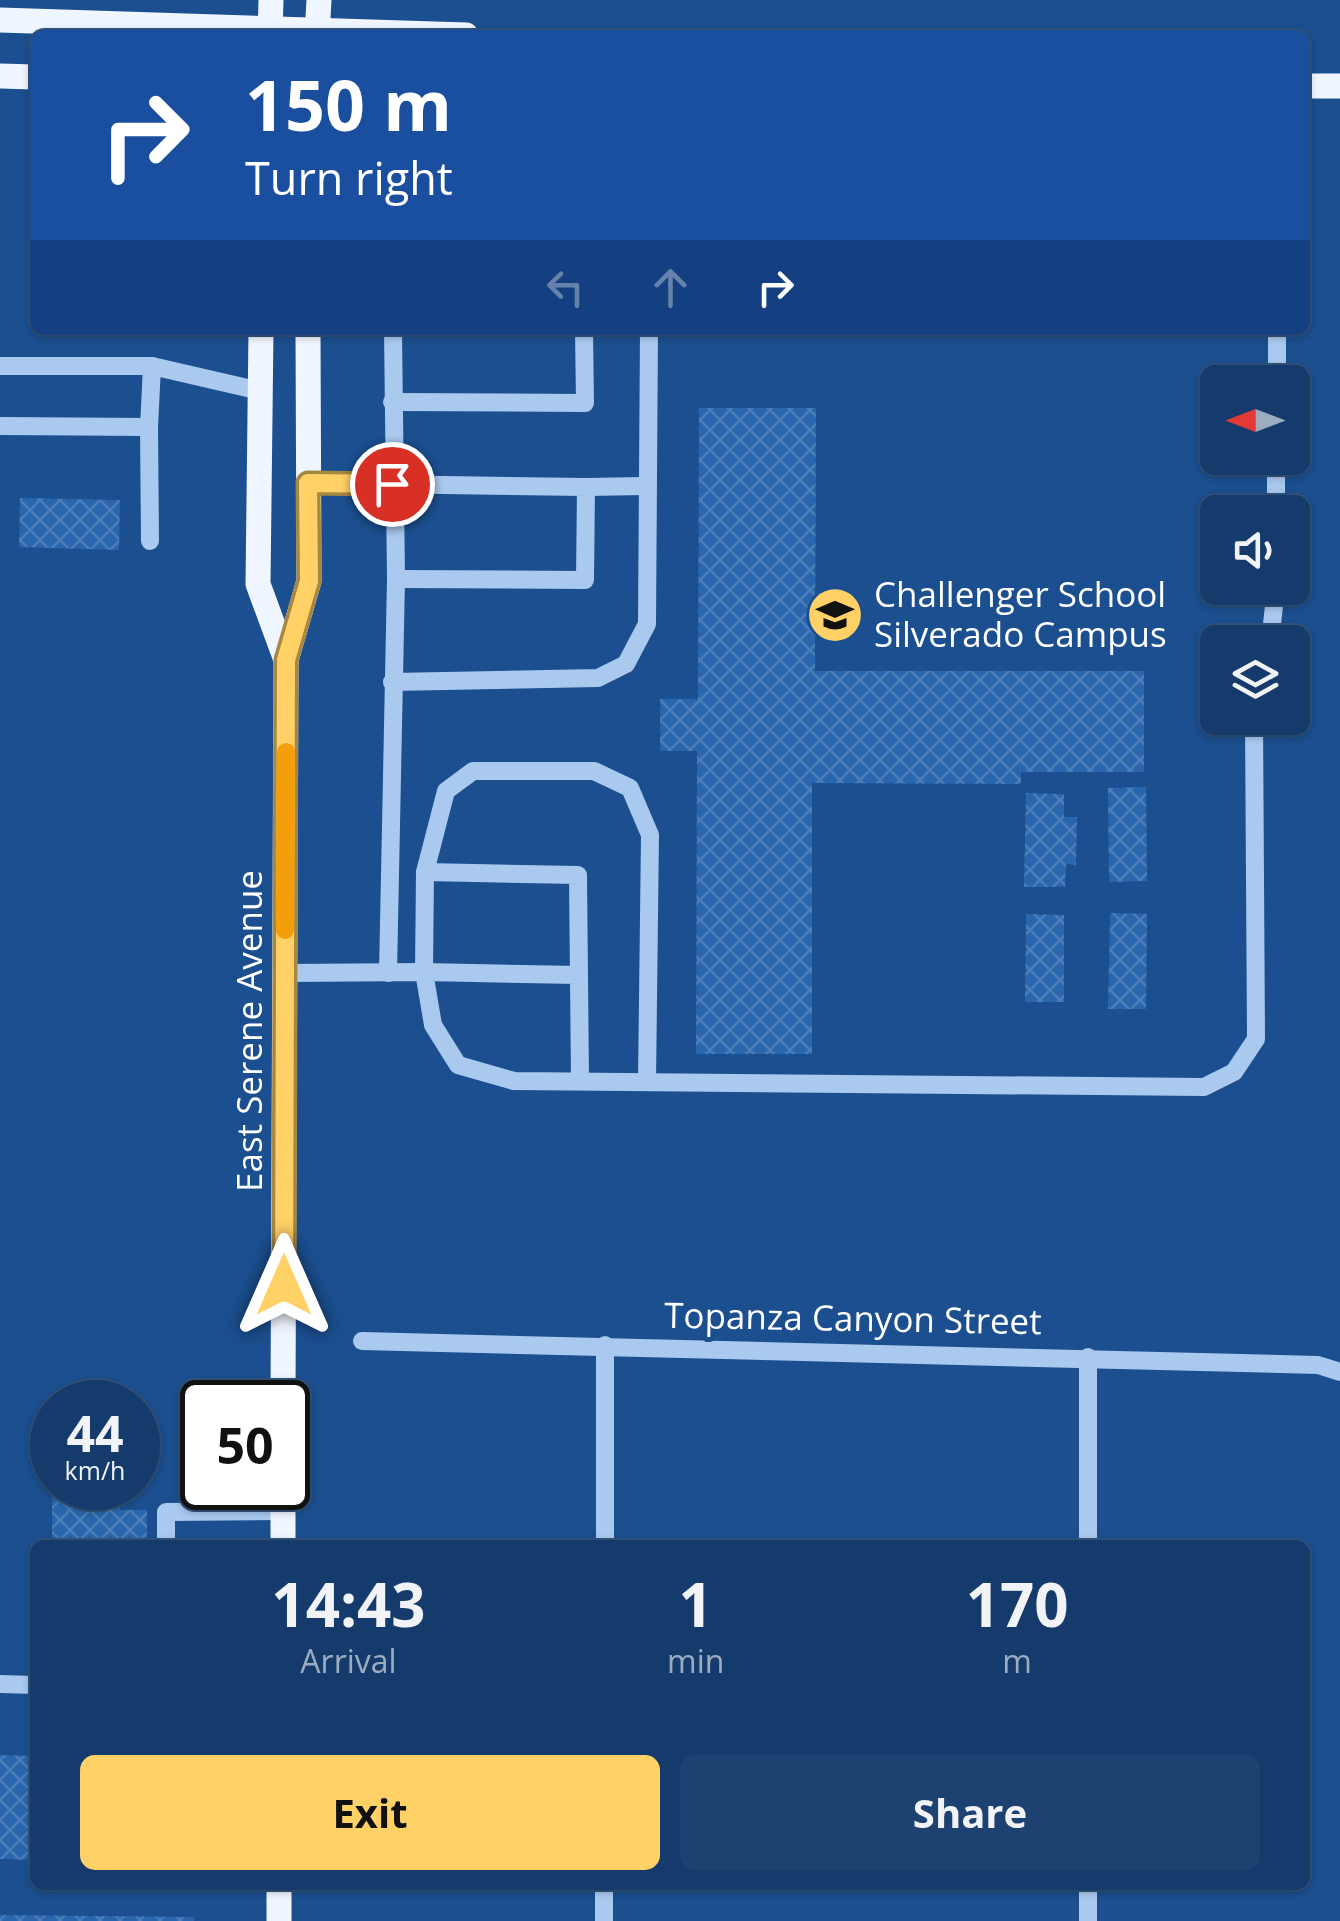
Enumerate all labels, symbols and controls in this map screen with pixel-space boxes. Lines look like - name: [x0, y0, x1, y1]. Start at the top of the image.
- text: 150 m: [245, 56, 452, 152]
- icon: right: [80, 70, 210, 200]
- text: Turn right: [245, 147, 453, 208]
- icon: left: [538, 260, 593, 315]
- icon: ahead: [643, 260, 698, 315]
- icon: right: [748, 260, 803, 315]
- north arrow: [1200, 365, 1310, 475]
- map controls: [1200, 365, 1310, 735]
- pin: [350, 442, 435, 527]
- icon: arrive: [365, 457, 420, 512]
- button: sound: [1200, 495, 1310, 605]
- place label: Challenger School Silverado Campus: [874, 570, 1167, 657]
- school or university icon: Challenger School Silverado Campus: [805, 585, 865, 645]
- button: layers: [1200, 625, 1310, 735]
- street label: East Serene Avenue: [225, 870, 272, 1192]
- position arrow: [232, 1233, 336, 1337]
- street label: Topanza Canyon Street: [664, 1291, 1042, 1344]
- speed limit sign: 50: [180, 1380, 310, 1510]
- text: 44: [66, 1399, 124, 1467]
- text: km/h: [65, 1453, 125, 1487]
- text: 14:43: [271, 1563, 426, 1645]
- text: 1: [679, 1563, 713, 1645]
- text: 170: [966, 1563, 1069, 1645]
- text: Arrival: [300, 1639, 397, 1682]
- text: min: [667, 1639, 724, 1682]
- text: m: [1002, 1639, 1032, 1682]
- button: Exit: [80, 1755, 660, 1870]
- button: Share: [680, 1755, 1260, 1870]

